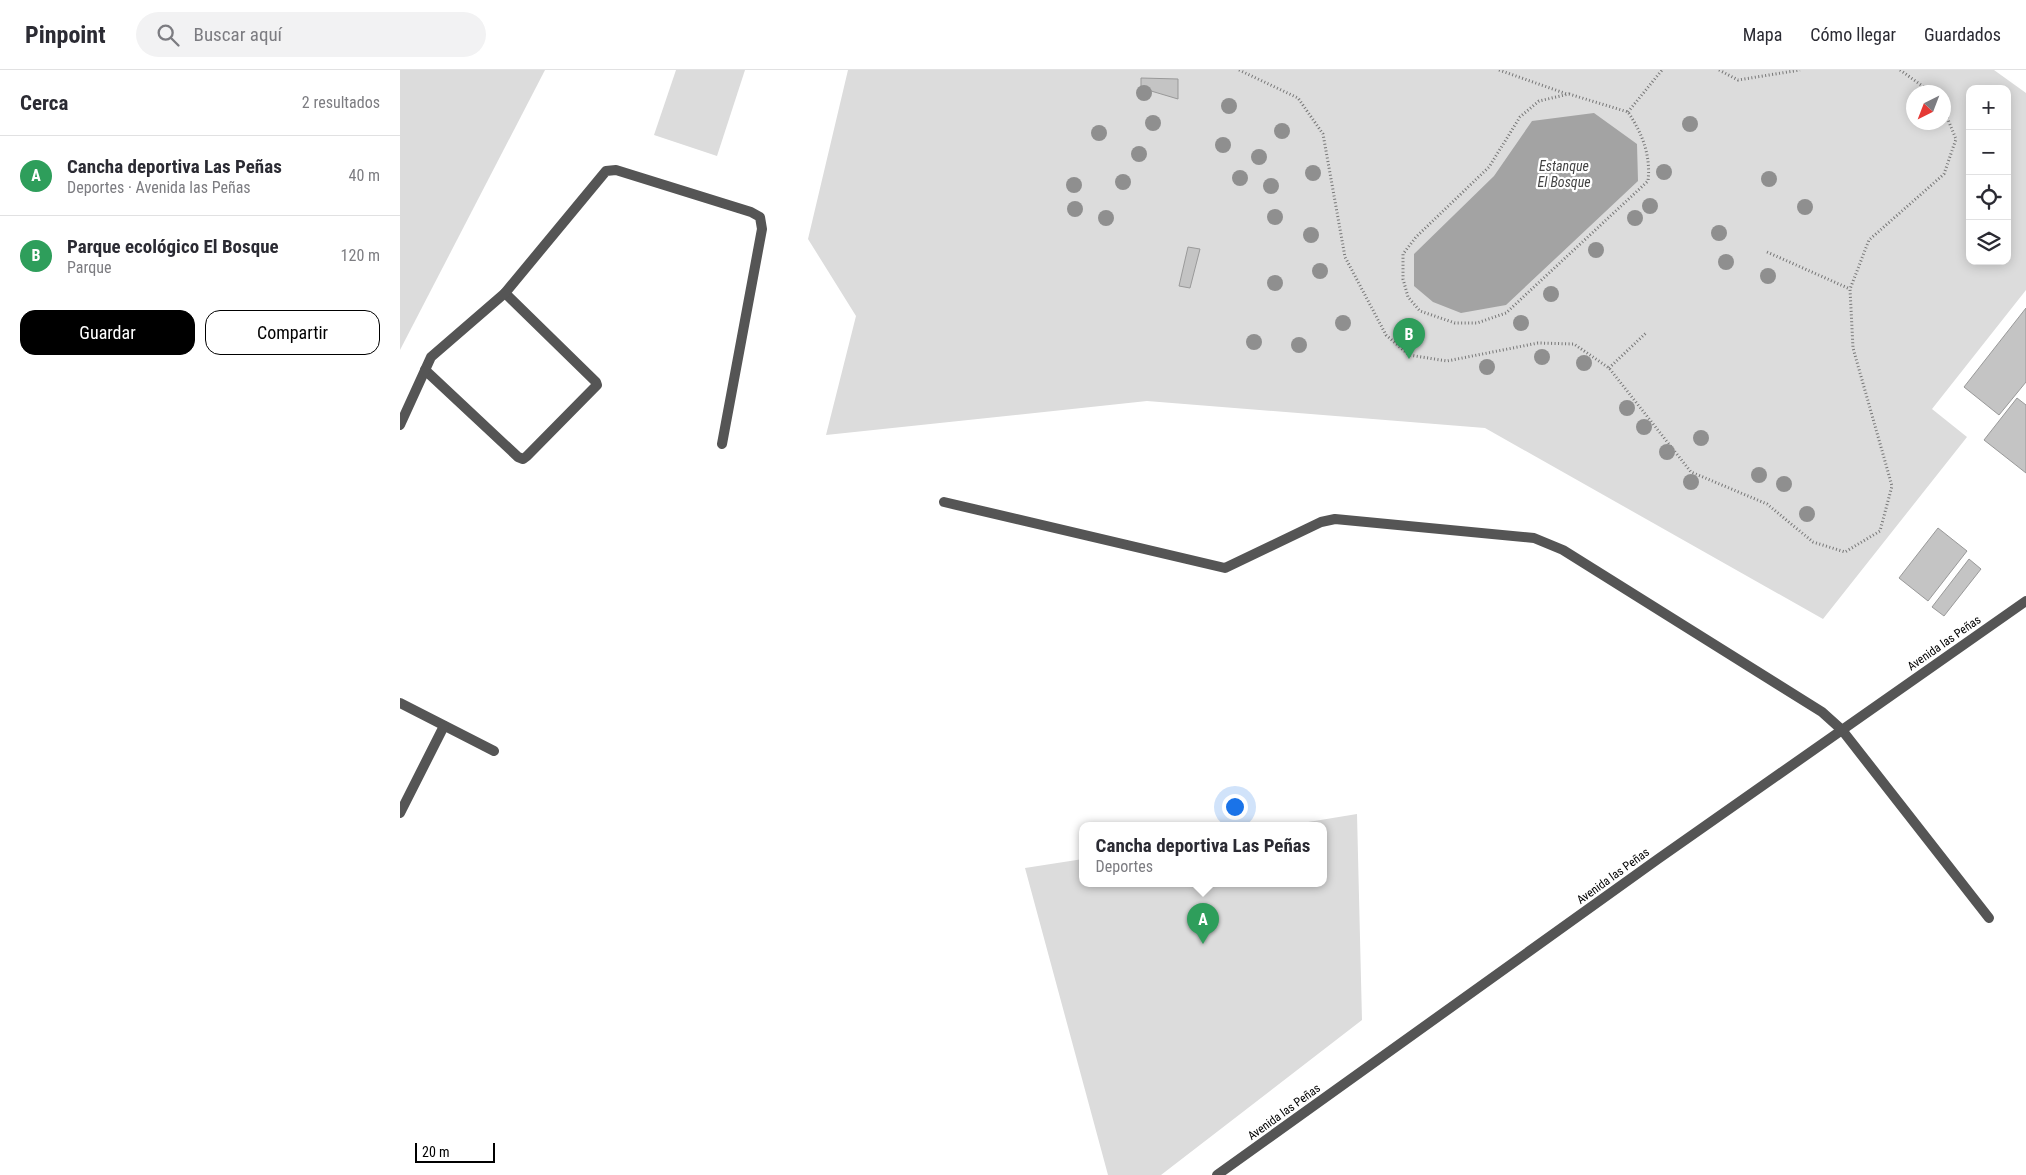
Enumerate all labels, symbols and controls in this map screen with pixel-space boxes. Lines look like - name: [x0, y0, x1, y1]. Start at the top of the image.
- search box: [136, 12, 486, 57]
- text: Pinpoint: [25, 21, 106, 49]
- icon: search: [154, 21, 182, 49]
- text: Buscar aquí: [194, 23, 282, 46]
- text: Mapa: [1743, 24, 1782, 45]
- text: Cómo llegar: [1810, 24, 1896, 45]
- text: Guardados: [1924, 24, 2001, 45]
- north arrow: [1906, 85, 1951, 130]
- map controls: [1966, 85, 2011, 265]
- button: +: [1966, 85, 2011, 130]
- text: Cerca: [20, 91, 68, 115]
- text: 2 resultados: [302, 93, 380, 112]
- button: −: [1966, 130, 2011, 175]
- text: Cancha deportiva Las Peñas: [67, 155, 282, 178]
- water label: Estanque El Bosque: [1537, 158, 1591, 190]
- text: A: [31, 166, 41, 185]
- text: 40 m: [348, 166, 380, 185]
- button: locate: [1966, 175, 2011, 220]
- text: Deportes · Avenida las Peñas: [67, 178, 251, 197]
- button: layers: [1966, 220, 2011, 265]
- text: Parque ecológico El Bosque: [67, 235, 279, 258]
- text: B: [32, 246, 40, 265]
- text: 120 m: [341, 246, 380, 265]
- text: Parque: [67, 258, 111, 277]
- button: Guardar: [20, 310, 195, 355]
- button: Compartir: [205, 310, 380, 355]
- pin: B: [1393, 318, 1425, 359]
- street label: Avenida las Peñas: [1905, 613, 1983, 673]
- your location: [1222, 794, 1248, 820]
- popup: [1079, 822, 1327, 887]
- text: Cancha deportiva Las Peñas: [1096, 834, 1310, 857]
- street label: Avenida las Peñas: [1574, 845, 1652, 907]
- text: Deportes: [1096, 857, 1153, 876]
- pin: A: [1187, 903, 1219, 944]
- street label: Avenida las Peñas: [1245, 1081, 1323, 1143]
- scale bar: [415, 1140, 495, 1163]
- text: 20 m: [422, 1144, 450, 1160]

